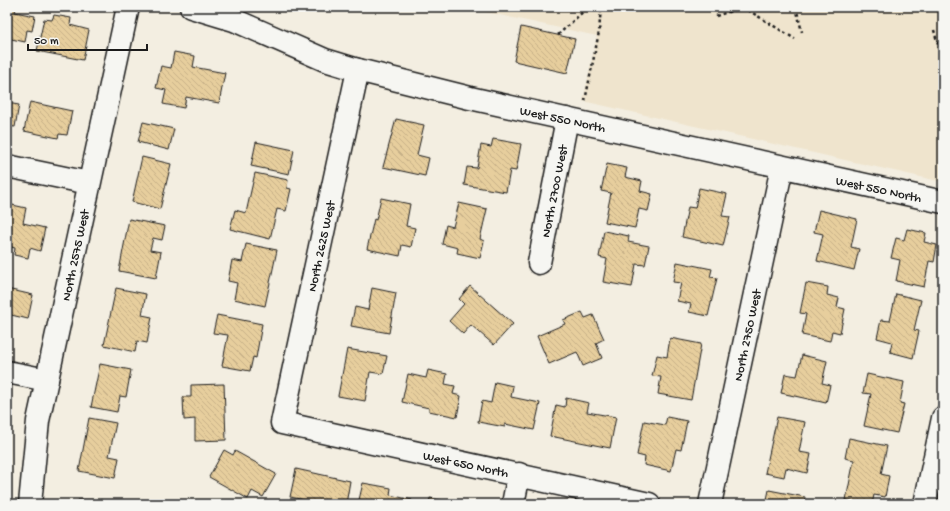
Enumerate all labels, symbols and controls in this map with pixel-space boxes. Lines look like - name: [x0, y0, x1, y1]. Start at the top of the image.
- scale bar: [28, 26, 147, 52]
- text: 50 m: [34, 35, 59, 49]
- street label: West 550 North: [518, 104, 607, 137]
- street label: North 2700 West: [539, 142, 572, 239]
- street label: West 550 North: [834, 174, 923, 207]
- street label: North 2625 West: [306, 198, 340, 293]
- street label: North 2575 West: [59, 207, 94, 303]
- street label: North 2750 West: [731, 287, 766, 383]
- street label: West 650 North: [421, 449, 510, 482]

